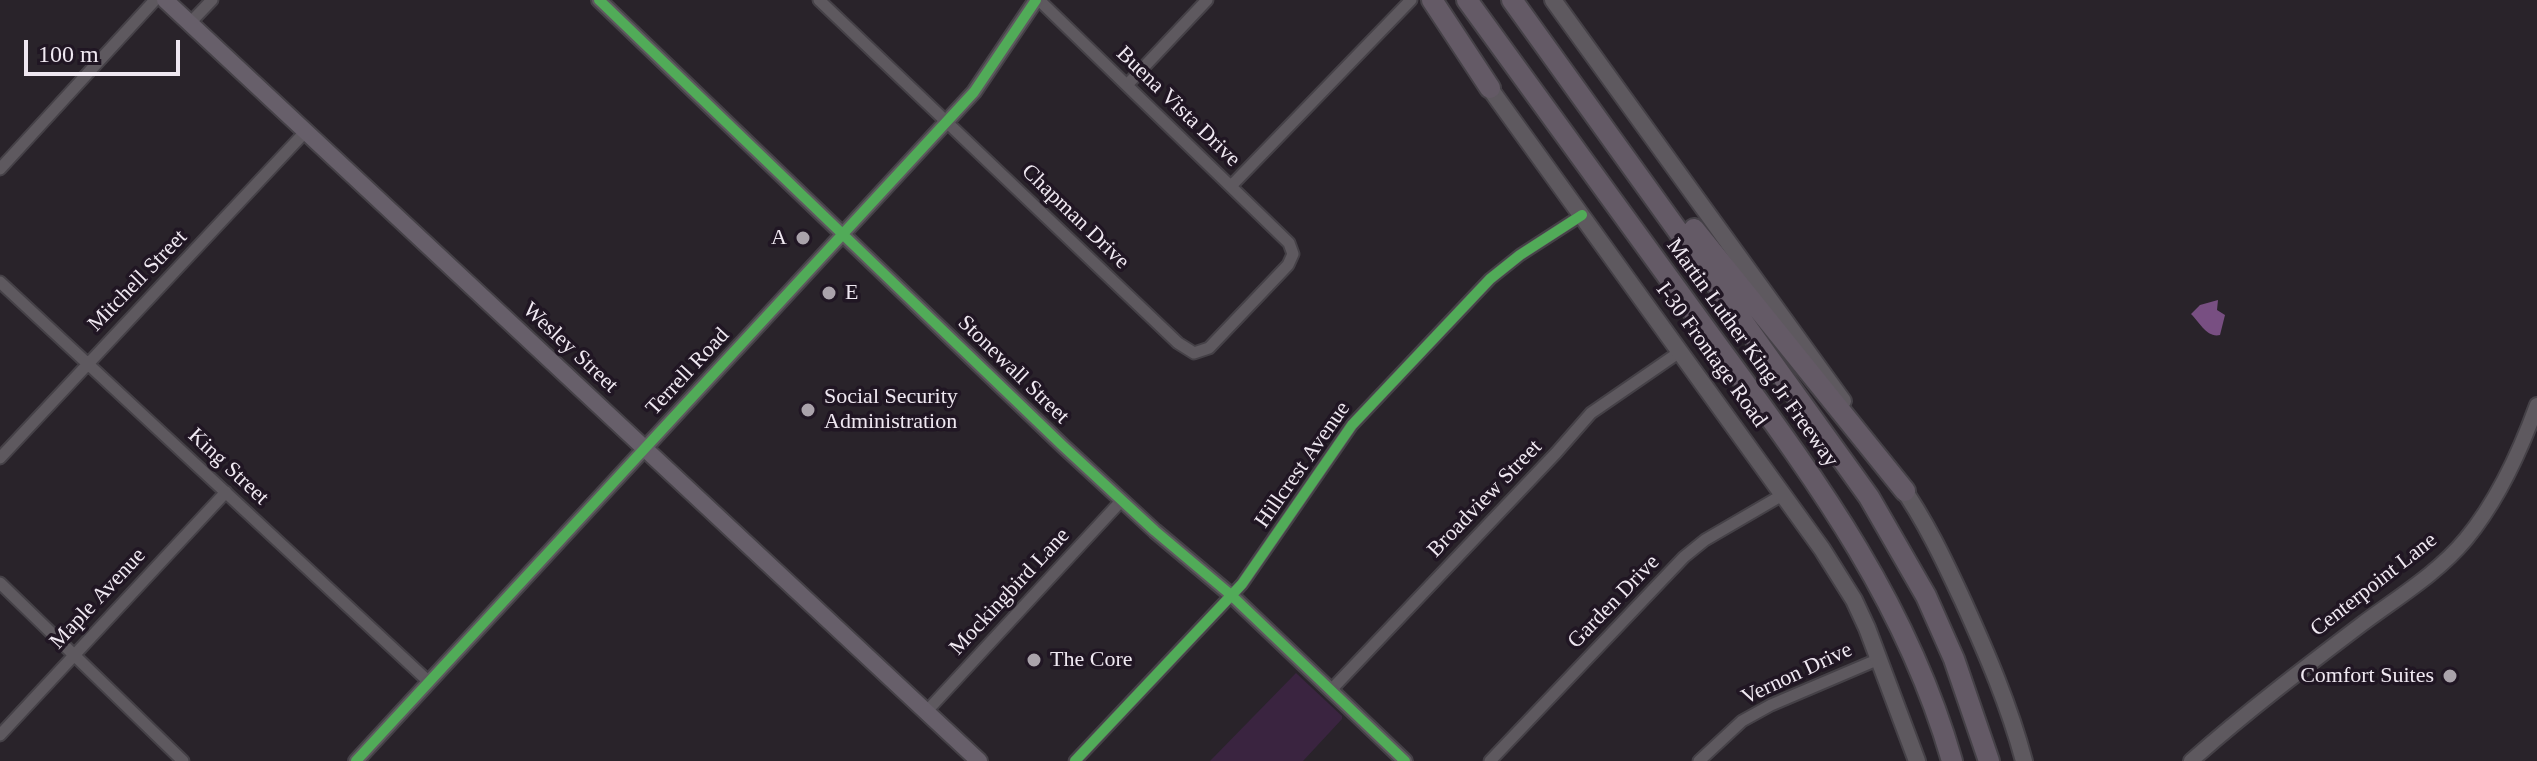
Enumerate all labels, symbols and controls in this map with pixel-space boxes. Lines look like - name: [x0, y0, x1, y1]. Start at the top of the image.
- scale bar: [28, 24, 184, 74]
- text: 100 m: [38, 41, 99, 67]
- street label: Buena Vista Drive: [1110, 41, 1246, 173]
- street label: Chapman Drive: [1016, 159, 1134, 275]
- street label: Mitchell Street: [83, 225, 193, 337]
- place label: A: [771, 225, 787, 251]
- marker: A: [794, 229, 812, 247]
- street label: Martin Luther King Jr Freeway: [1660, 234, 1844, 472]
- street label: I-30 Frontage Road: [1650, 278, 1772, 432]
- place label: E: [845, 280, 858, 306]
- marker: E: [820, 284, 838, 302]
- street label: Wesley Street: [517, 297, 623, 399]
- street label: Stonewall Street: [952, 310, 1074, 430]
- street label: Terrell Road: [641, 323, 735, 421]
- place label: Social Security Administration: [824, 384, 958, 436]
- street label: Hillcrest Avenue: [1250, 397, 1356, 533]
- marker: Social Security Administration: [799, 401, 817, 419]
- street label: King Street: [182, 423, 274, 511]
- street label: Broadview Street: [1422, 435, 1548, 563]
- street label: Mockingbird Lane: [944, 523, 1076, 661]
- street label: Centerpoint Lane: [2305, 527, 2443, 643]
- street label: Maple Avenue: [45, 543, 151, 655]
- street label: Garden Drive: [1563, 550, 1665, 654]
- street label: Vernon Drive: [1737, 637, 1857, 711]
- place label: The Core: [1050, 647, 1132, 673]
- marker: The Core: [1025, 651, 1043, 669]
- place label: Comfort Suites: [2300, 663, 2434, 689]
- marker: Comfort Suites: [2441, 667, 2459, 685]

